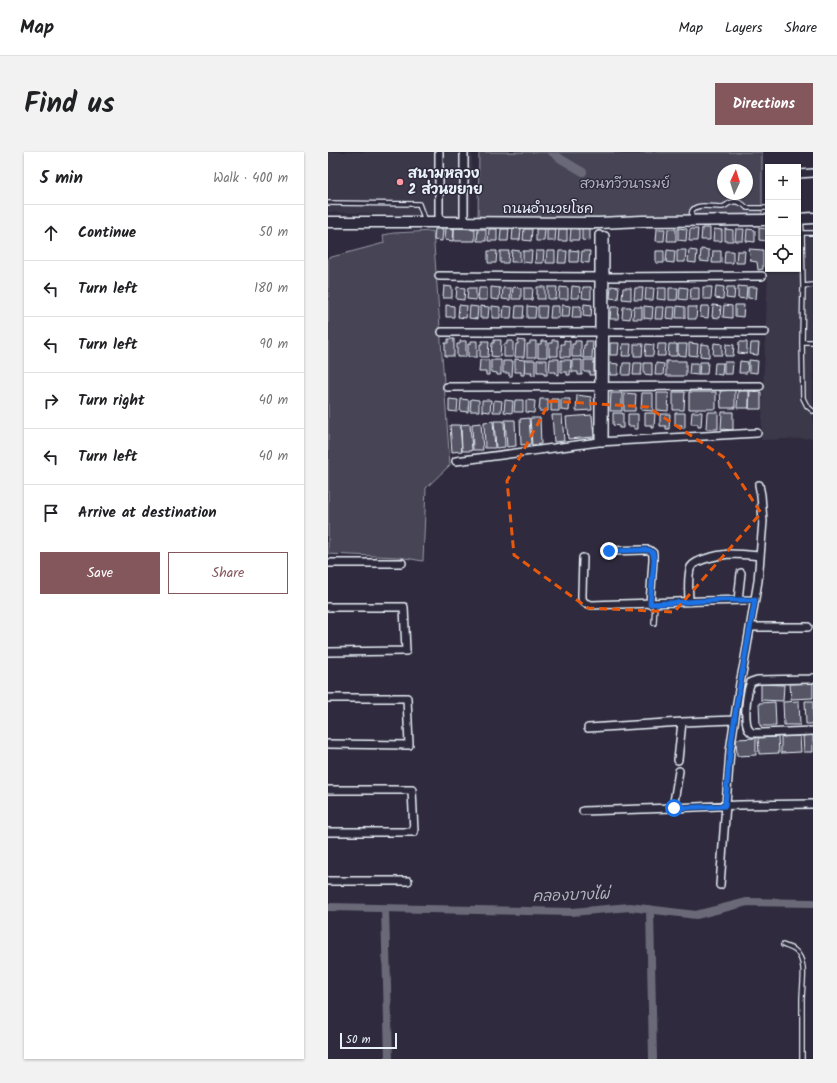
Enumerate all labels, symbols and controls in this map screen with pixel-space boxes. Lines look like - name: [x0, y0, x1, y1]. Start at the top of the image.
- text: Map: [20, 13, 54, 43]
- text: Map: [679, 17, 703, 39]
- text: Layers: [725, 17, 763, 39]
- text: Share: [785, 17, 817, 39]
- text: Find us: [24, 82, 115, 127]
- button: Directions: [715, 83, 813, 125]
- place label: สนามหลวง 2 ส่วนขยาย: [408, 163, 483, 201]
- north arrow: [717, 164, 753, 200]
- map controls: [765, 164, 801, 272]
- button: +: [765, 164, 801, 200]
- text: 5 min: [40, 165, 83, 192]
- text: Walk · 400 m: [213, 168, 288, 189]
- park label: สวนทวีวนารมย์: [580, 173, 670, 195]
- marker: สนามหลวง 2 ส่วนขยาย: [395, 177, 405, 187]
- street label: ถนนอำนวยโชค: [503, 198, 593, 220]
- button: −: [765, 200, 801, 236]
- text: Continue: [78, 221, 136, 245]
- icon: ahead: [40, 222, 62, 244]
- text: 50 m: [259, 222, 288, 243]
- button: locate: [765, 236, 801, 272]
- text: Turn left: [78, 277, 138, 301]
- icon: left: [40, 278, 62, 300]
- text: 180 m: [254, 278, 288, 299]
- text: Turn left: [78, 333, 138, 357]
- icon: left: [40, 334, 62, 356]
- text: 90 m: [260, 334, 288, 355]
- text: Turn right: [78, 389, 145, 413]
- icon: right: [40, 390, 62, 412]
- text: 40 m: [259, 390, 288, 411]
- text: Turn left: [78, 445, 138, 469]
- icon: left: [40, 446, 62, 468]
- text: 40 m: [259, 446, 288, 467]
- text: Arrive at destination: [78, 501, 217, 525]
- icon: arrive: [40, 502, 62, 524]
- route end: [600, 542, 618, 560]
- button: Save: [40, 552, 160, 594]
- button: Share: [168, 552, 288, 594]
- route start: [665, 799, 683, 817]
- water label: คลองบางไผ่: [532, 883, 613, 909]
- scale bar: [340, 1031, 397, 1050]
- text: 50 m: [346, 1031, 371, 1049]

